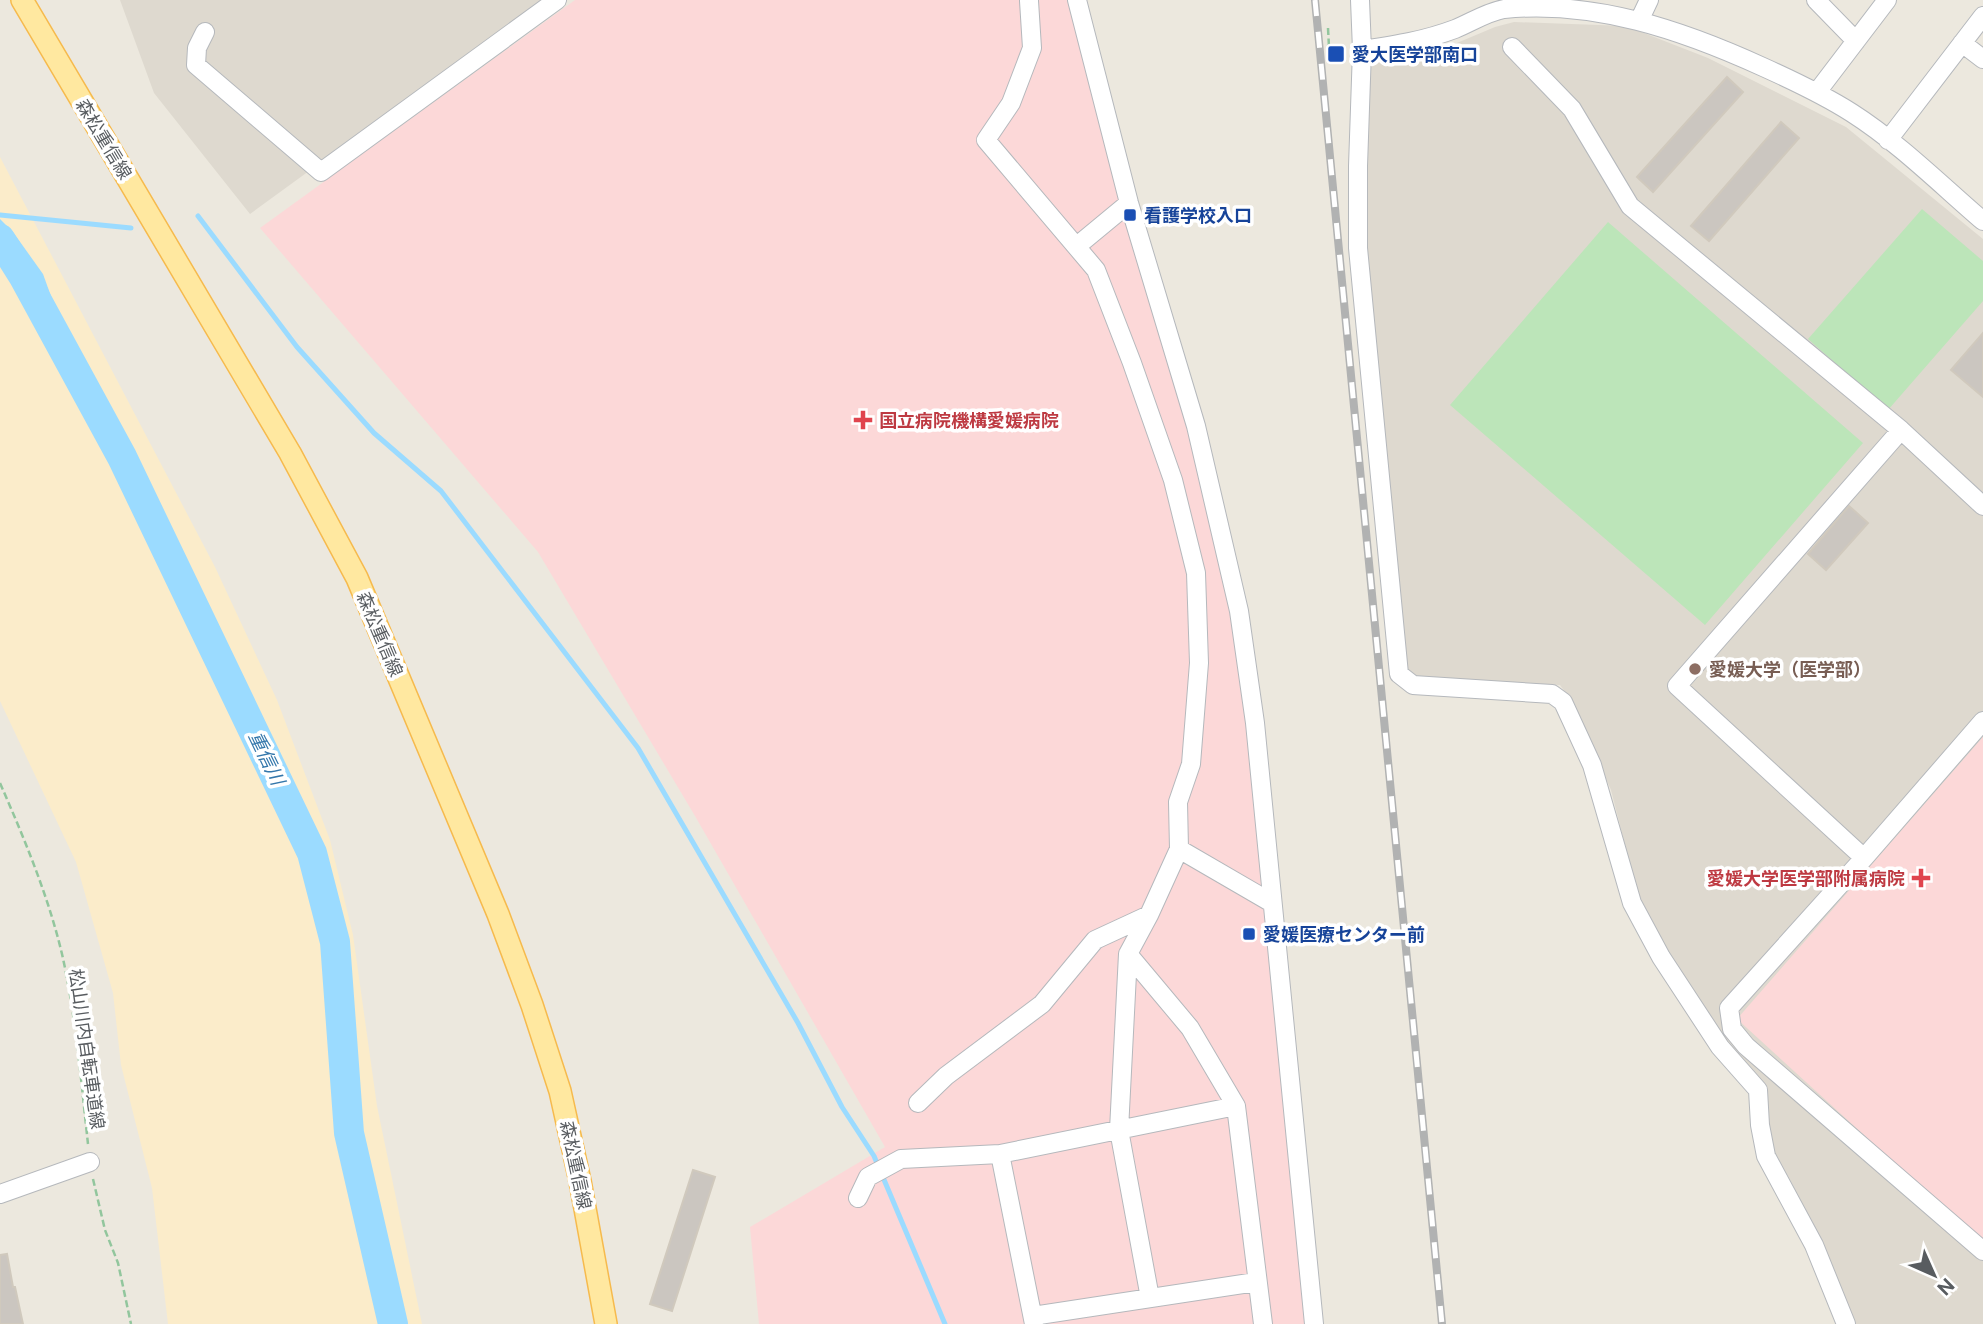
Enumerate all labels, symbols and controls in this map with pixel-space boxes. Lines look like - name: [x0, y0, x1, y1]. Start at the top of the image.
- marker: 愛大医学部南口: [1326, 44, 1346, 64]
- place label: 愛大医学部南口: [1352, 44, 1478, 65]
- street label: 森松重信線: [72, 95, 136, 183]
- place label: 看護学校入口: [1144, 205, 1252, 226]
- marker: 看護学校入口: [1122, 207, 1138, 223]
- marker: 国立病院機構愛媛病院: [853, 410, 873, 430]
- place label: 国立病院機構愛媛病院: [879, 410, 1059, 431]
- street label: 森松重信線: [353, 588, 407, 680]
- place label: 愛媛大学（医学部）: [1709, 659, 1871, 680]
- marker: 愛媛大学（医学部）: [1687, 661, 1703, 677]
- water label: 重信川: [245, 728, 290, 790]
- place label: 愛媛大学医学部附属病院: [1707, 868, 1905, 889]
- marker: 愛媛大学医学部附属病院: [1911, 868, 1931, 888]
- place label: 愛媛医療センター前: [1263, 924, 1425, 945]
- marker: 愛媛医療センター前: [1241, 926, 1257, 942]
- street label: 松山川内自転車道線: [65, 967, 109, 1131]
- street label: 森松重信線: [556, 1119, 596, 1211]
- north arrow: [1899, 1240, 1969, 1310]
- text: N: [1933, 1274, 1959, 1300]

